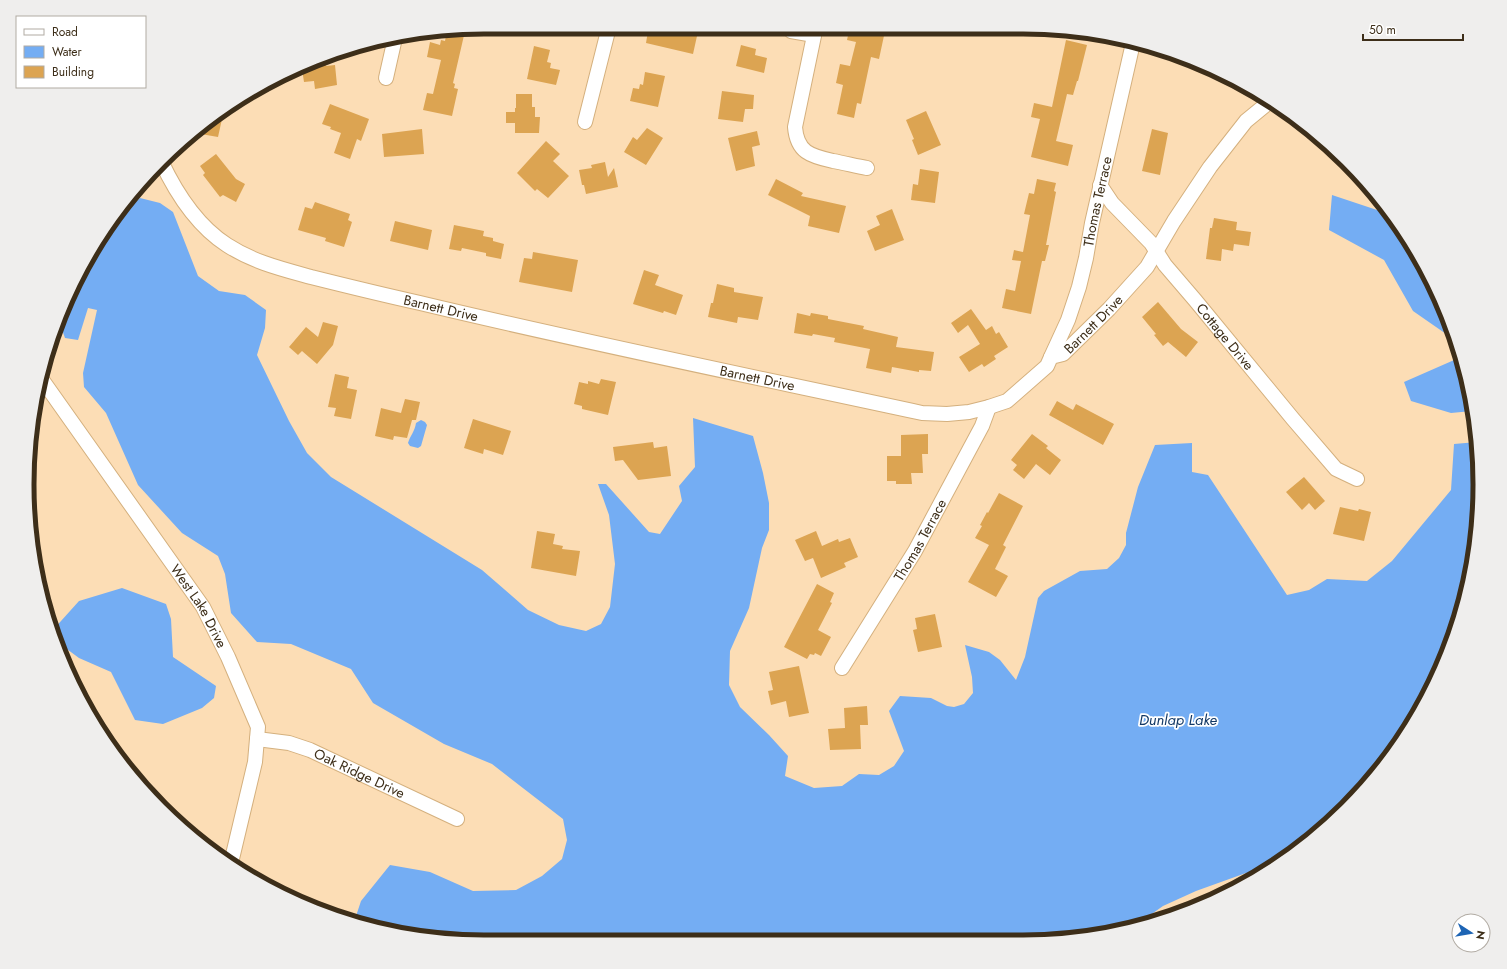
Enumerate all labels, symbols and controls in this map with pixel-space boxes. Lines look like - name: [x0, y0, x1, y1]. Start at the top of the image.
- legend: [16, 16, 146, 88]
- scale bar: [1363, 16, 1463, 42]
- text: 50 m: [1369, 21, 1396, 39]
- text: Road: [52, 23, 78, 41]
- text: Water: [52, 43, 83, 61]
- text: Building: [52, 63, 94, 81]
- street label: Thomas Terrace: [1078, 154, 1117, 248]
- street label: Barnett Drive: [402, 290, 480, 326]
- street label: Barnett Drive: [1059, 290, 1127, 358]
- street label: Cottage Drive: [1192, 299, 1259, 374]
- street label: Barnett Drive: [718, 360, 797, 396]
- street label: Thomas Terrace: [889, 495, 951, 585]
- street label: West Lake Drive: [166, 560, 232, 651]
- water label: Dunlap Lake: [1139, 709, 1218, 731]
- street label: Oak Ridge Drive: [311, 743, 408, 803]
- north arrow: [1451, 913, 1491, 953]
- text: N: [1472, 929, 1490, 941]

